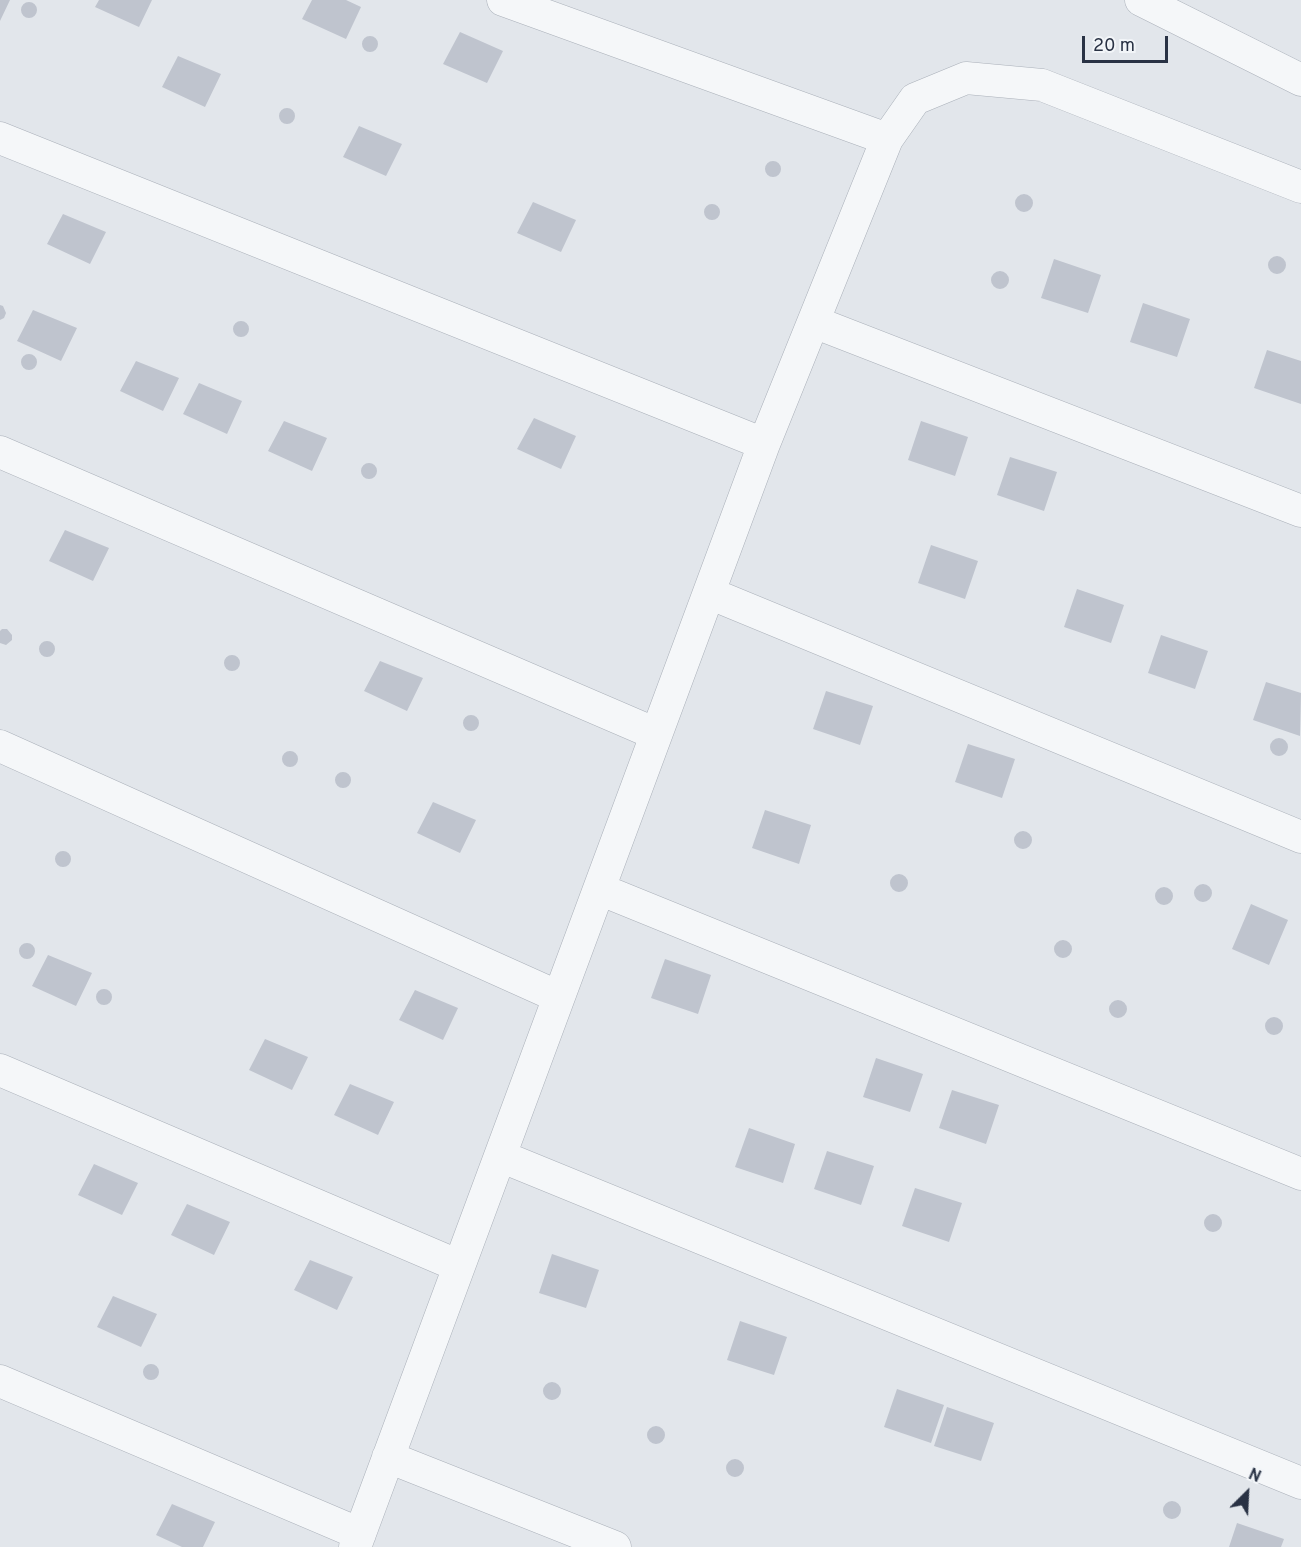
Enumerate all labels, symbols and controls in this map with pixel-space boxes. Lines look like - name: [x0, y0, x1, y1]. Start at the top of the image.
- scale bar: [1085, 24, 1170, 62]
- text: 20 m: [1093, 35, 1135, 58]
- north arrow: [1217, 1463, 1277, 1523]
- text: N: [1245, 1465, 1264, 1488]

